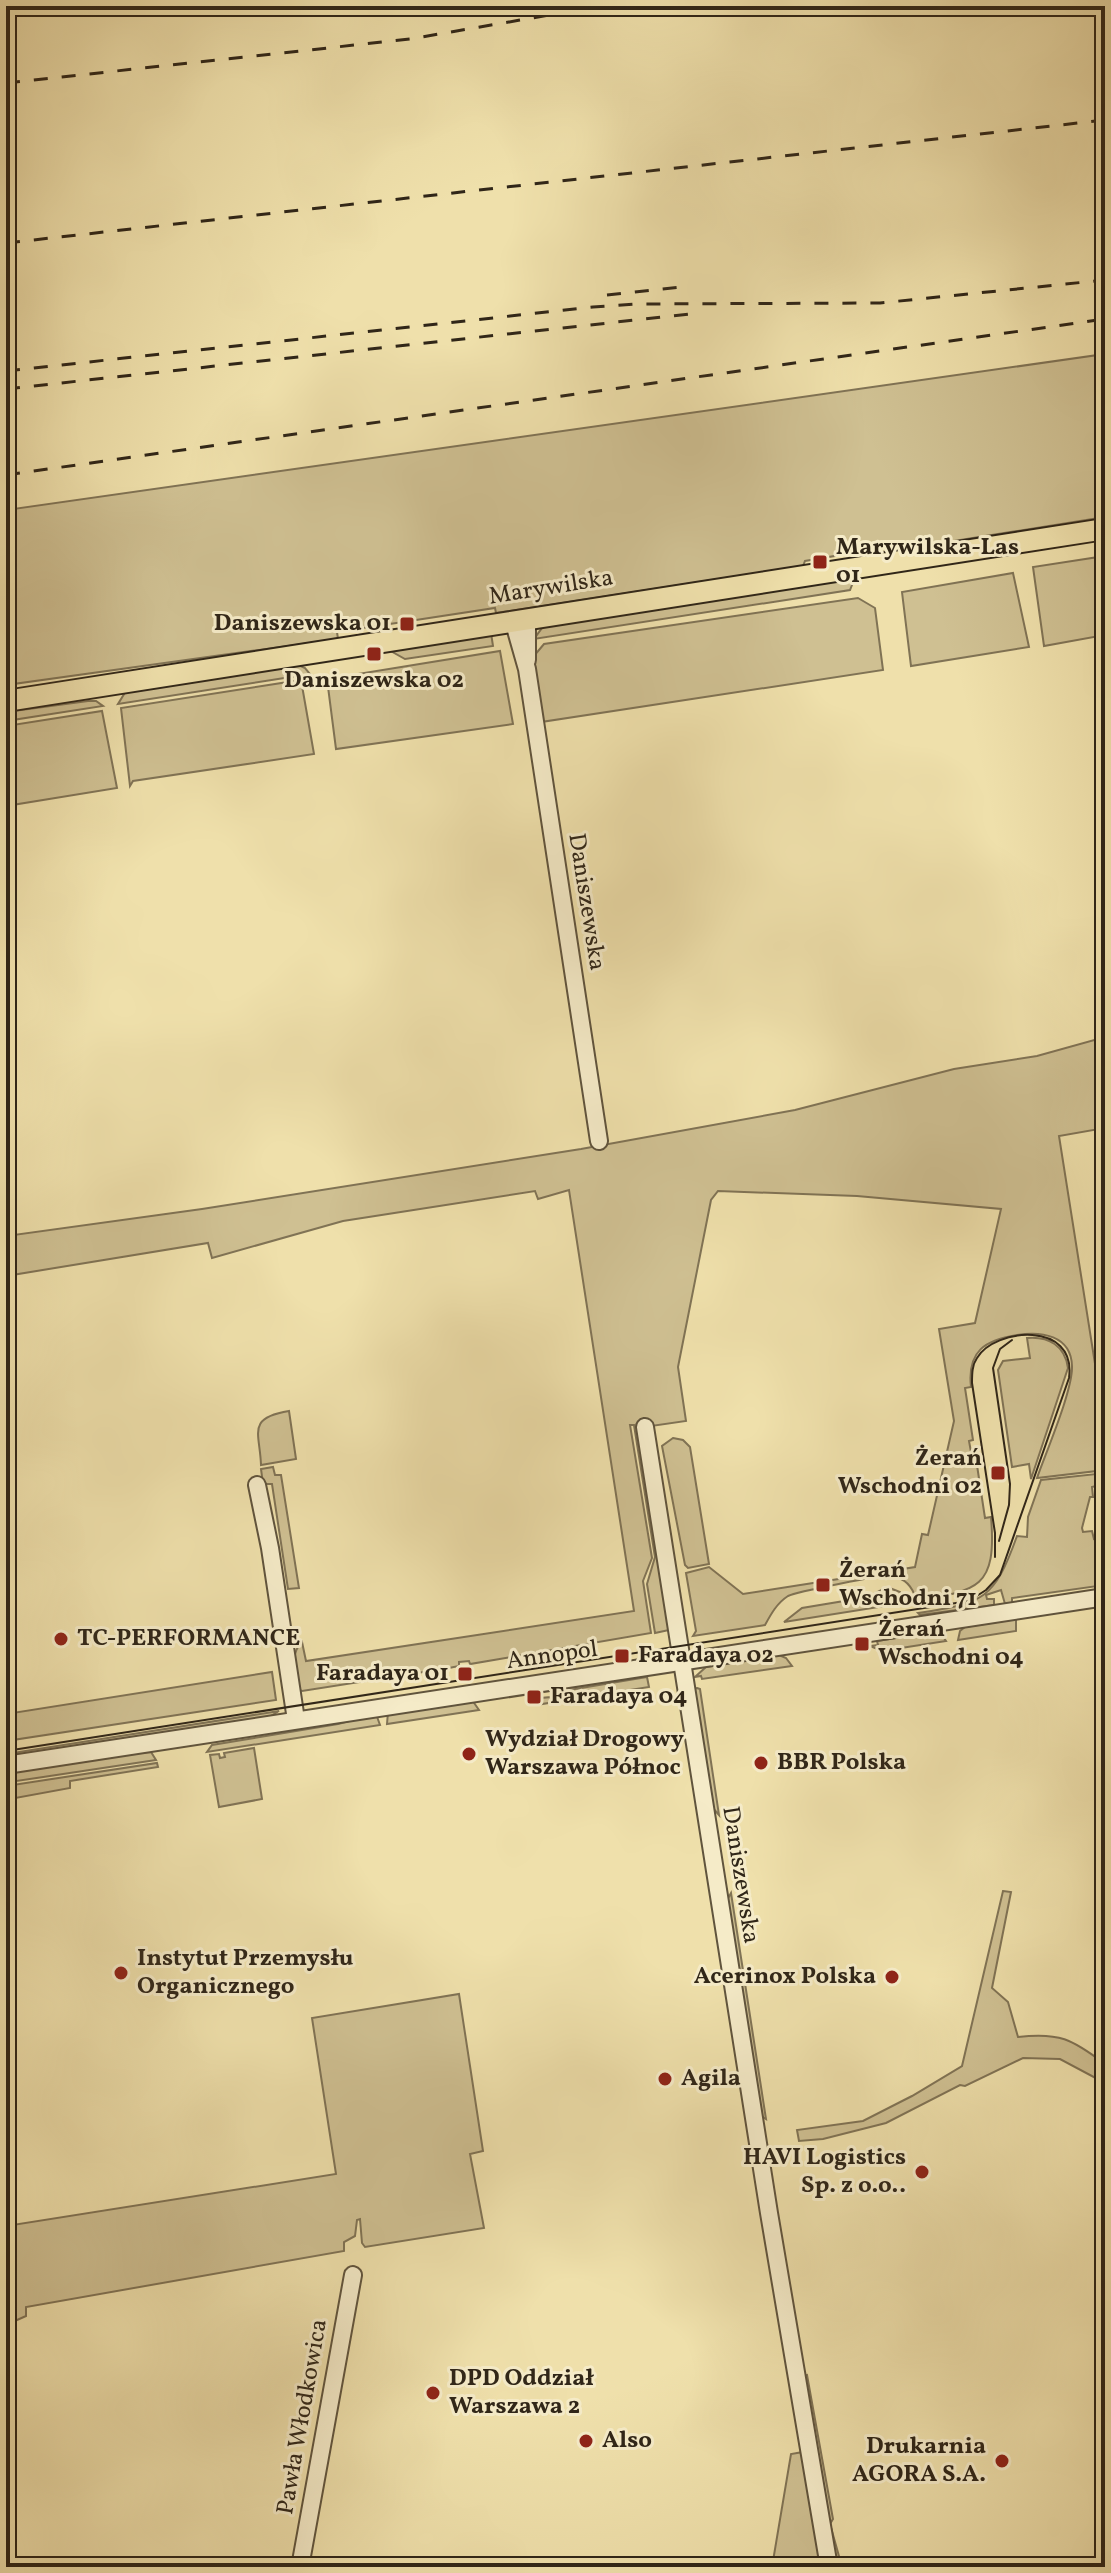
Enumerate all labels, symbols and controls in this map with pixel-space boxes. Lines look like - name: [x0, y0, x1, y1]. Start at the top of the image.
- place label: Marywilska-Las 01: [836, 531, 1019, 593]
- marker: Marywilska-Las 01: [811, 553, 829, 571]
- street label: Marywilska: [486, 561, 616, 615]
- place label: Daniszewska 01: [214, 607, 391, 641]
- marker: Daniszewska 01: [398, 615, 416, 633]
- marker: Daniszewska 02: [365, 645, 383, 663]
- place label: Daniszewska 02: [284, 664, 464, 698]
- street label: Daniszewska: [558, 831, 614, 973]
- place label: Żerań Wschodni 02: [838, 1442, 982, 1504]
- marker: Żerań Wschodni 02: [989, 1464, 1007, 1482]
- place label: Żerań Wschodni 71: [839, 1554, 977, 1616]
- marker: Żerań Wschodni 71: [814, 1576, 832, 1594]
- place label: Żerań Wschodni 04: [878, 1613, 1024, 1675]
- place label: TC-PERFORMANCE: [77, 1622, 300, 1656]
- marker: TC-PERFORMANCE: [52, 1630, 70, 1648]
- street label: Annopol: [504, 1633, 600, 1679]
- marker: Żerań Wschodni 04: [853, 1635, 871, 1653]
- place label: Faradaya 02: [638, 1639, 774, 1673]
- marker: Faradaya 02: [613, 1647, 631, 1665]
- place label: Faradaya 01: [316, 1657, 449, 1691]
- marker: Faradaya 01: [456, 1665, 474, 1683]
- place label: Faradaya 04: [550, 1680, 687, 1714]
- marker: Faradaya 04: [525, 1688, 543, 1706]
- place label: Wydział Drogowy Warszawa Północ: [485, 1723, 685, 1785]
- marker: Wydział Drogowy Warszawa Północ: [460, 1745, 478, 1763]
- place label: BBR Polska: [777, 1746, 906, 1780]
- marker: BBR Polska: [752, 1754, 770, 1772]
- street label: Daniszewska: [712, 1804, 768, 1946]
- place label: Instytut Przemysłu Organicznego: [137, 1942, 354, 2004]
- place label: Acerinox Polska: [694, 1960, 876, 1994]
- marker: Instytut Przemysłu Organicznego: [112, 1964, 130, 1982]
- marker: Acerinox Polska: [883, 1968, 901, 1986]
- place label: Agila: [681, 2062, 741, 2096]
- marker: Agila: [656, 2070, 674, 2088]
- place label: HAVI Logistics Sp. z o.o..: [743, 2141, 906, 2203]
- marker: HAVI Logistics Sp. z o.o..: [913, 2163, 931, 2181]
- street label: Pawła Włodkowica: [269, 2317, 337, 2517]
- place label: DPD Oddział Warszawa 2: [449, 2362, 594, 2424]
- marker: DPD Oddział Warszawa 2: [424, 2384, 442, 2402]
- place label: Also: [602, 2424, 652, 2458]
- place label: Drukarnia AGORA S.A.: [852, 2430, 986, 2492]
- marker: Also: [577, 2432, 595, 2450]
- marker: Drukarnia AGORA S.A.: [993, 2452, 1011, 2470]

